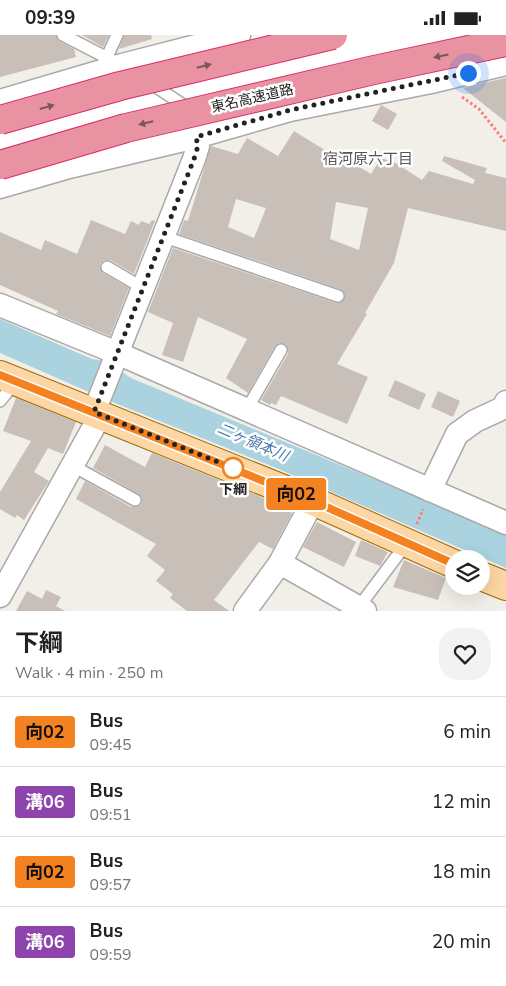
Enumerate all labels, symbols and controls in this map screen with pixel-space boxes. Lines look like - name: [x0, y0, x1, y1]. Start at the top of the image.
- text: 09:39: [25, 5, 75, 31]
- one-way arrow: [433, 52, 449, 60]
- your location: [456, 61, 481, 86]
- one-way arrow: [197, 62, 212, 70]
- street label: 東名高速道路: [209, 80, 295, 117]
- one-way arrow: [39, 103, 54, 111]
- one-way arrow: [139, 119, 154, 127]
- district label: 宿河原六丁目: [323, 149, 413, 169]
- water label: 二ヶ領本川: [215, 418, 293, 467]
- marker: 下綱: [222, 457, 244, 479]
- line badge: 向02: [267, 478, 325, 510]
- place label: 下綱: [219, 480, 247, 499]
- text: 向02: [276, 482, 316, 506]
- map controls: [445, 550, 490, 595]
- button: layers: [445, 550, 490, 595]
- text: 下綱: [15, 627, 63, 659]
- button: heart: [439, 628, 491, 680]
- text: Walk · 4 min · 250 m: [15, 662, 163, 684]
- text: Bus: [90, 708, 123, 734]
- text: 6 min: [443, 719, 491, 745]
- text: 向02: [25, 720, 65, 744]
- text: 09:45: [90, 734, 132, 756]
- text: Bus: [90, 778, 123, 804]
- text: 12 min: [432, 789, 491, 815]
- text: 溝06: [25, 790, 65, 814]
- text: 09:51: [90, 804, 132, 826]
- text: Bus: [90, 848, 123, 874]
- text: 18 min: [432, 859, 491, 885]
- text: 向02: [25, 860, 65, 884]
- text: 09:57: [90, 874, 132, 896]
- text: Bus: [90, 918, 123, 944]
- text: 20 min: [432, 929, 491, 955]
- text: 溝06: [25, 930, 65, 954]
- text: 09:59: [90, 944, 132, 966]

